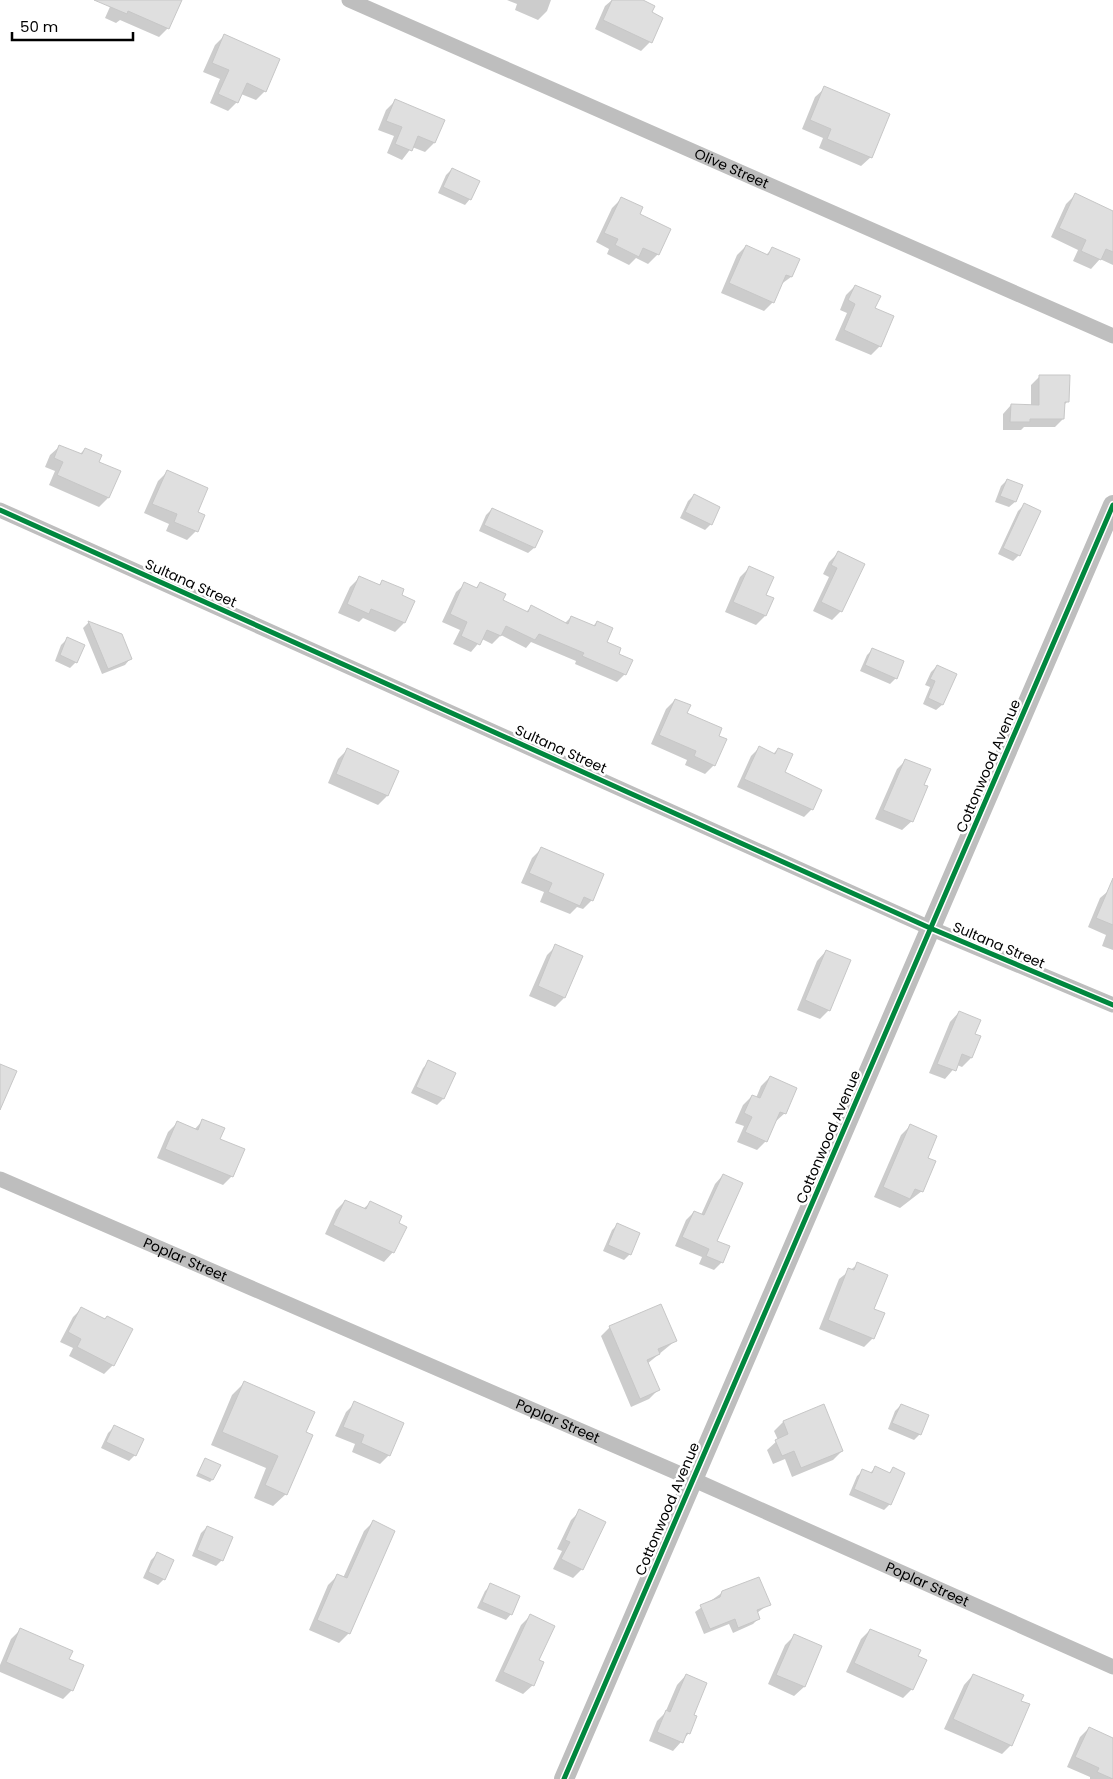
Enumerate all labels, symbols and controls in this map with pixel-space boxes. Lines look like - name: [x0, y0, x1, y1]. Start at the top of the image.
- scale bar: [12, 10, 134, 42]
- text: 50 m: [20, 16, 58, 37]
- street label: Olive Street: [691, 143, 772, 193]
- street label: Sultana Street: [142, 554, 240, 612]
- street label: Cottonwood Avenue: [951, 696, 1025, 836]
- street label: Sultana Street: [512, 720, 610, 778]
- street label: Sultana Street: [950, 917, 1048, 973]
- street label: Cottonwood Avenue: [791, 1067, 865, 1207]
- street label: Poplar Street: [140, 1232, 230, 1286]
- street label: Poplar Street: [513, 1394, 603, 1448]
- street label: Cottonwood Avenue: [630, 1439, 704, 1579]
- street label: Poplar Street: [882, 1557, 972, 1611]

